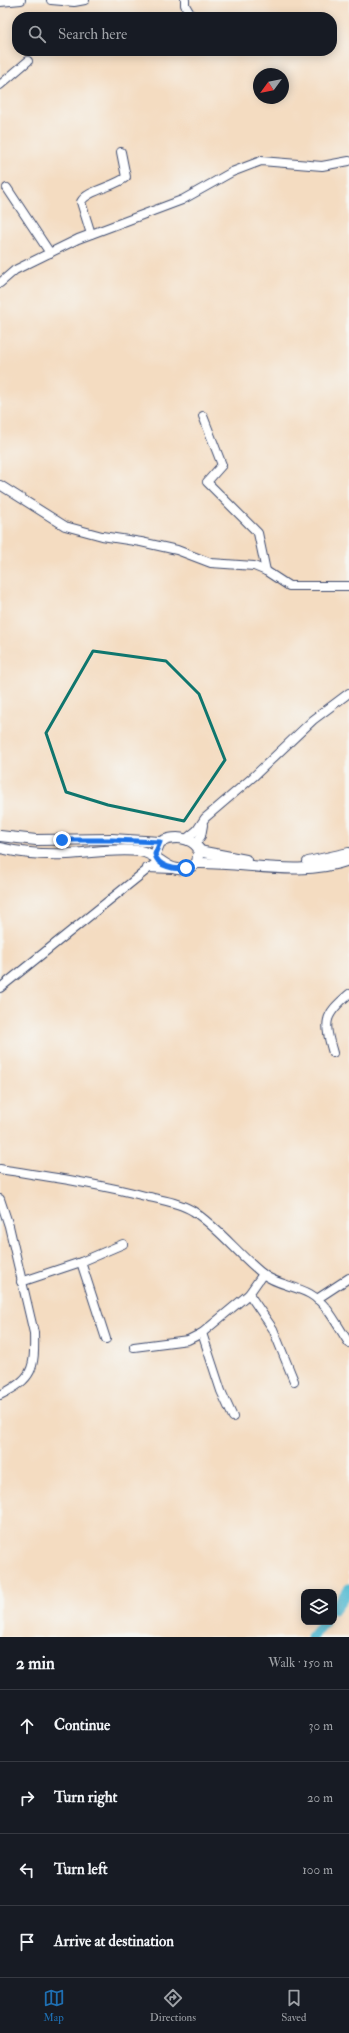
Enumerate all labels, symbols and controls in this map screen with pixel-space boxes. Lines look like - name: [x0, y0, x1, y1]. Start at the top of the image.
- search box: [12, 12, 337, 56]
- icon: search: [26, 23, 48, 45]
- text: Search here: [58, 25, 127, 44]
- north arrow: [253, 68, 289, 104]
- route end: [53, 831, 71, 849]
- route start: [177, 859, 195, 877]
- map controls: [301, 1589, 337, 1625]
- button: layers: [301, 1589, 337, 1625]
- text: 2 min: [16, 1653, 55, 1674]
- text: Walk · 150 m: [268, 1655, 333, 1671]
- icon: ahead: [16, 1715, 38, 1737]
- text: Continue: [54, 1716, 110, 1735]
- text: 30 m: [309, 1718, 333, 1734]
- icon: right: [16, 1787, 38, 1809]
- text: Turn right: [54, 1788, 117, 1807]
- text: 20 m: [307, 1790, 333, 1806]
- icon: left: [16, 1859, 38, 1881]
- text: Turn left: [54, 1860, 108, 1879]
- text: 100 m: [302, 1862, 333, 1878]
- icon: arrive: [16, 1931, 38, 1953]
- text: Arrive at destination: [54, 1932, 174, 1951]
- tab: Map: [43, 1987, 65, 2024]
- tab: Directions: [150, 1987, 196, 2024]
- tab: Saved: [281, 1987, 306, 2024]

